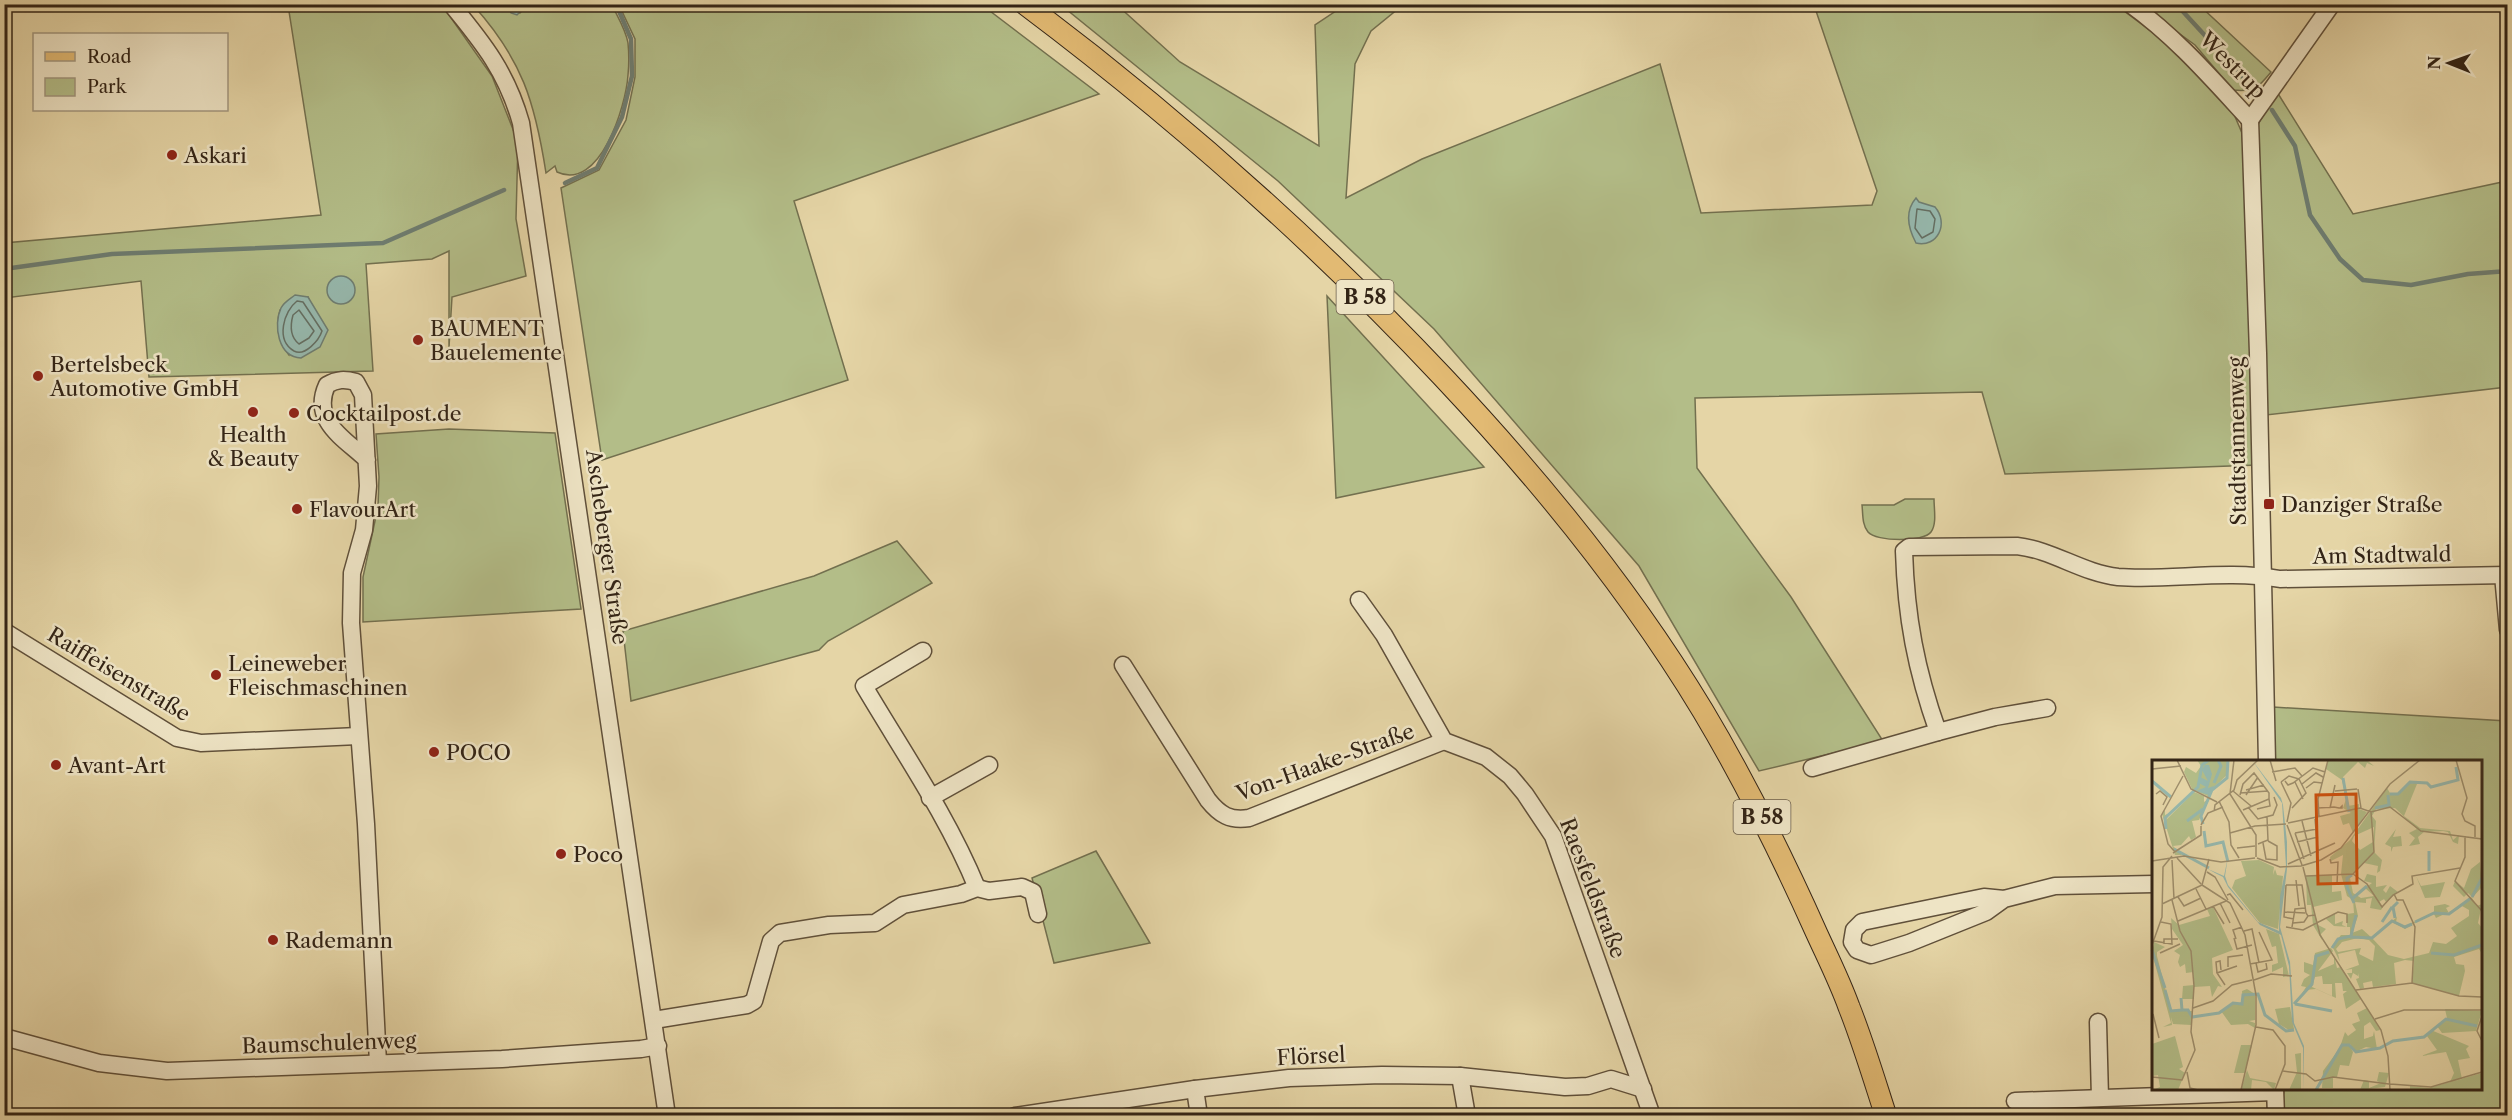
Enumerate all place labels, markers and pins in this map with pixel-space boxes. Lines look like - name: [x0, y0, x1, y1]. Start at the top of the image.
- place label: Askari: [183, 143, 247, 168]
- marker: Askari: [165, 148, 179, 162]
- place label: BAUMENT Bauelemente: [430, 316, 562, 365]
- marker: BAUMENT Bauelemente: [411, 333, 425, 347]
- place label: Bertelsbeck Automotive GmbH: [49, 352, 239, 401]
- marker: Bertelsbeck Automotive GmbH: [31, 369, 45, 383]
- place label: Cocktailpost.de: [306, 401, 462, 426]
- marker: Health & Beauty: [246, 405, 260, 419]
- marker: Cocktailpost.de: [287, 406, 301, 420]
- place label: Health & Beauty: [207, 422, 299, 471]
- place label: Danziger Straße: [2281, 492, 2442, 517]
- place label: FlavourArt: [309, 497, 416, 522]
- marker: Danziger Straße: [2262, 497, 2276, 511]
- marker: FlavourArt: [290, 502, 304, 516]
- place label: Leineweber Fleischmaschinen: [228, 651, 408, 700]
- marker: Leineweber Fleischmaschinen: [209, 668, 223, 682]
- place label: POCO: [446, 740, 511, 765]
- marker: POCO: [427, 745, 441, 759]
- place label: Avant-Art: [67, 753, 166, 778]
- marker: Avant-Art: [49, 758, 63, 772]
- place label: Poco: [573, 842, 623, 867]
- marker: Poco: [554, 847, 568, 861]
- place label: Rademann: [285, 928, 393, 953]
- marker: Rademann: [266, 933, 280, 947]

